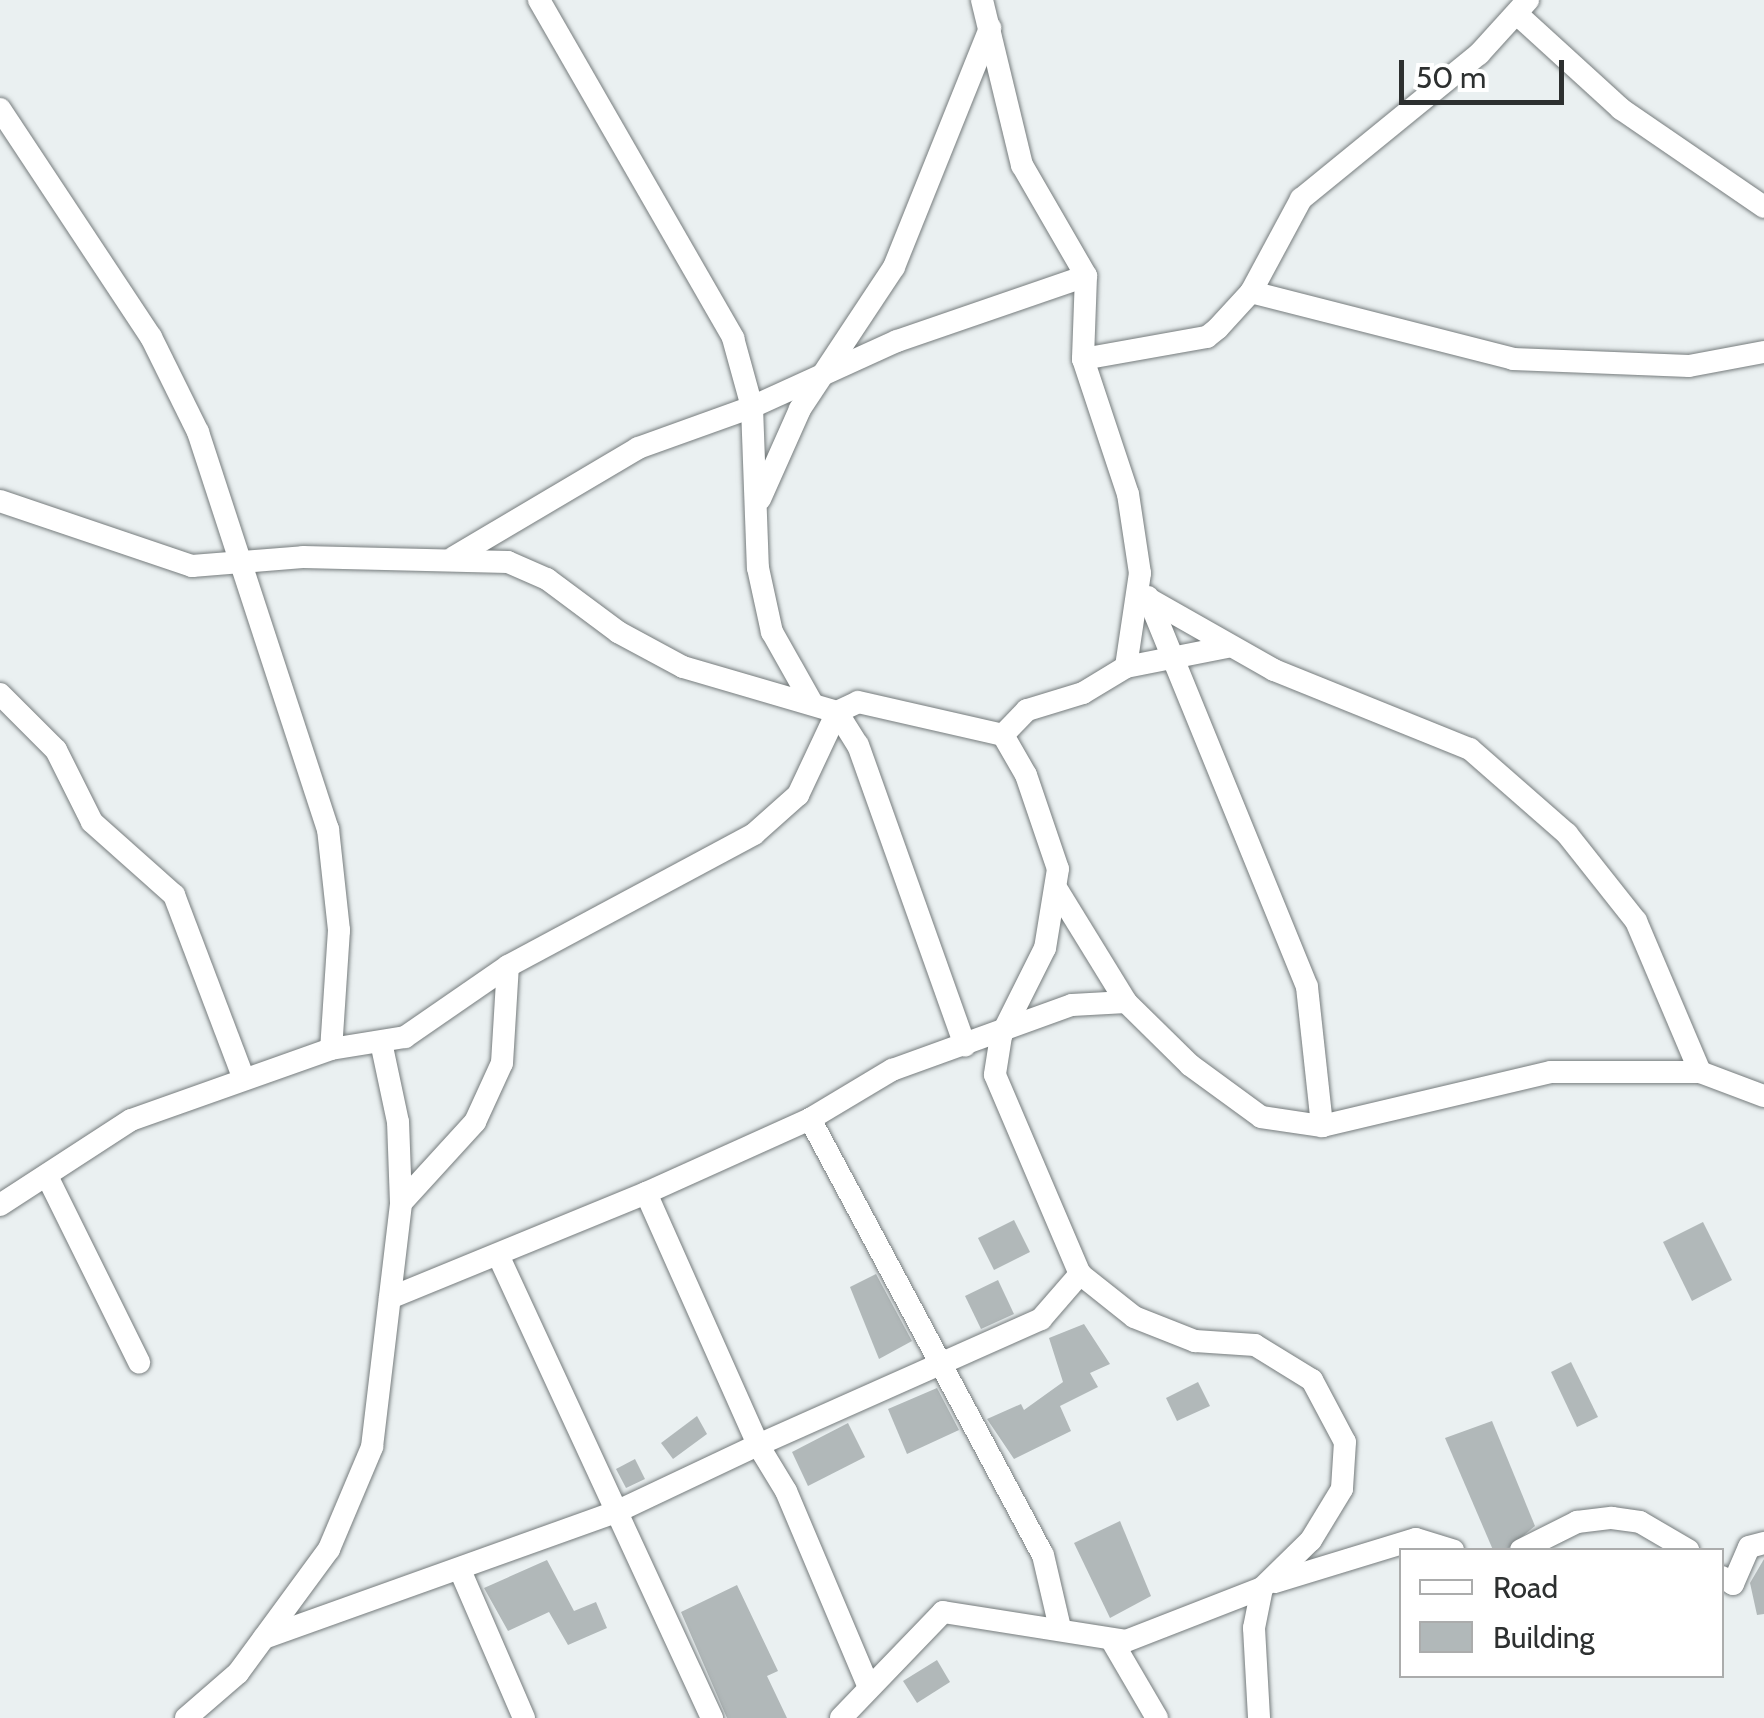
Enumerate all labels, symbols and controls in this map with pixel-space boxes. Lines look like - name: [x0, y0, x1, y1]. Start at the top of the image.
- scale bar: [1404, 40, 1569, 102]
- text: 50 m: [1416, 59, 1486, 96]
- legend: [1399, 1548, 1724, 1678]
- text: Road: [1493, 1569, 1558, 1606]
- text: Building: [1493, 1619, 1595, 1656]

